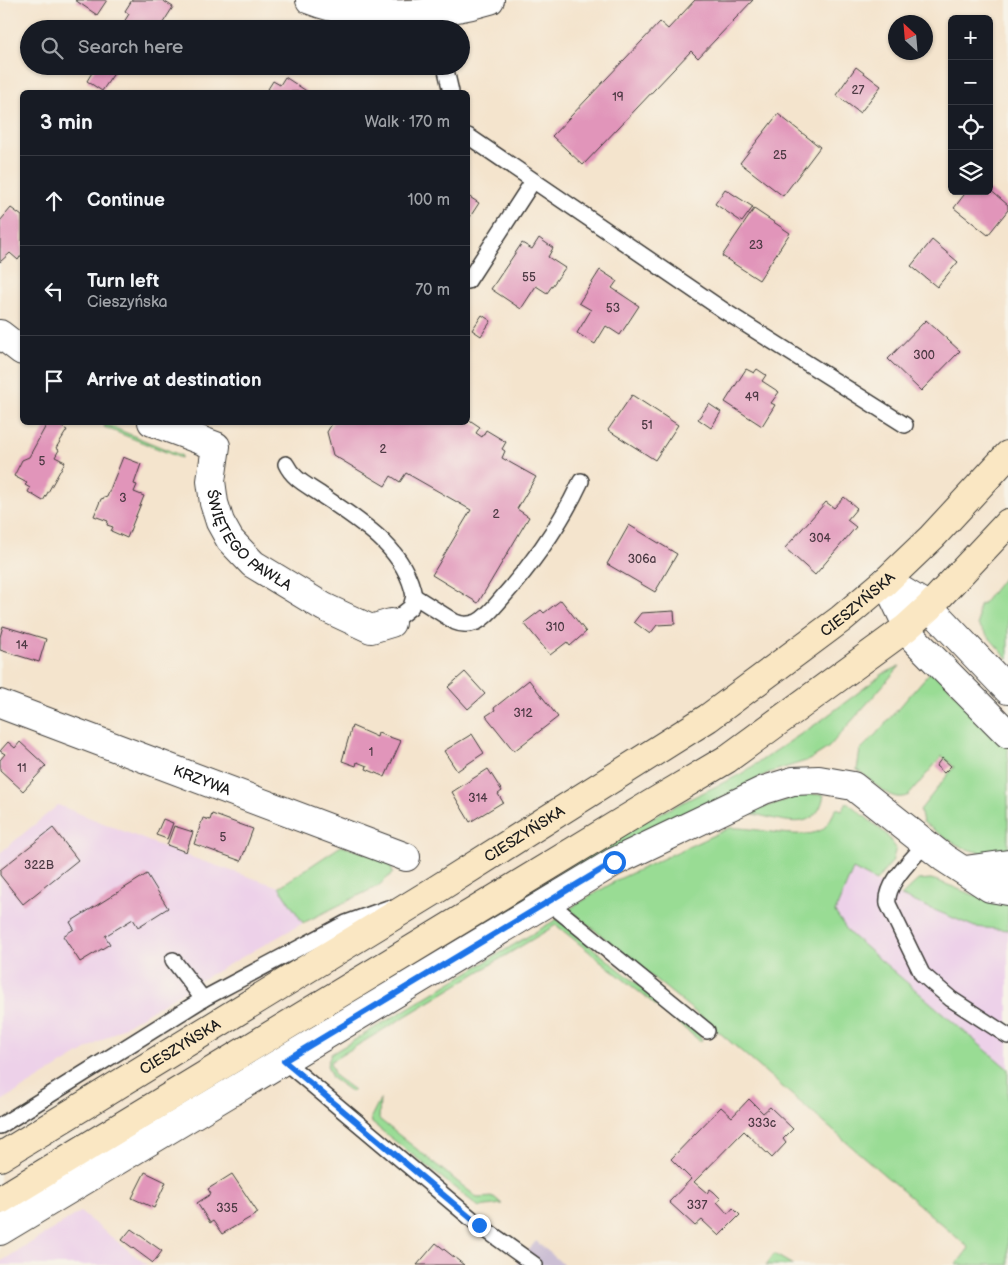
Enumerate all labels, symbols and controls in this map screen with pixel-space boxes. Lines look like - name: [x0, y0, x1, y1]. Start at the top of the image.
- north arrow: [888, 15, 933, 60]
- map controls: [948, 15, 993, 195]
- button: +: [948, 15, 993, 60]
- search box: [20, 20, 470, 75]
- icon: search: [38, 34, 66, 62]
- text: Search here: [78, 36, 183, 59]
- button: −: [948, 60, 993, 105]
- house number: 27: [852, 83, 865, 98]
- house number: 19: [612, 90, 624, 105]
- button: locate: [948, 105, 993, 150]
- text: 3 min: [40, 110, 93, 135]
- text: Walk · 170 m: [364, 113, 450, 132]
- house number: 25: [773, 148, 787, 163]
- button: layers: [948, 150, 993, 195]
- icon: ahead: [40, 187, 68, 215]
- text: Continue: [87, 189, 165, 212]
- text: 100 m: [407, 191, 450, 210]
- house number: 23: [749, 238, 763, 253]
- text: Turn left: [87, 270, 159, 293]
- house number: 55: [522, 270, 536, 285]
- icon: left: [40, 277, 68, 305]
- text: 70 m: [415, 281, 450, 300]
- text: Cieszyńska: [87, 293, 168, 312]
- house number: 53: [606, 301, 620, 316]
- house number: 300: [913, 348, 935, 363]
- icon: arrive: [40, 367, 68, 395]
- text: Arrive at destination: [87, 369, 262, 392]
- house number: 49: [745, 390, 759, 405]
- house number: 51: [641, 418, 653, 433]
- house number: 2: [379, 442, 387, 457]
- house number: 5: [39, 454, 46, 469]
- street label: ŚWIĘTEGO PAWŁA: [202, 488, 296, 596]
- house number: 3: [119, 491, 127, 506]
- house number: 2: [492, 507, 500, 522]
- house number: 304: [809, 531, 832, 546]
- house number: 306a: [628, 552, 656, 567]
- street label: CIESZYŃSKA: [817, 568, 900, 641]
- house number: 310: [545, 620, 565, 635]
- house number: 14: [16, 638, 29, 653]
- house number: 312: [513, 706, 533, 721]
- house number: 1: [369, 745, 373, 760]
- house number: 11: [17, 761, 27, 776]
- street label: KRZYWA: [171, 761, 234, 800]
- house number: 314: [468, 791, 488, 806]
- street label: CIESZYŃSKA: [481, 801, 569, 867]
- house number: 5: [220, 830, 227, 845]
- route start: [603, 851, 626, 874]
- house number: 322B: [24, 858, 54, 873]
- street label: CIESZYŃSKA: [136, 1015, 225, 1079]
- house number: 333c: [748, 1116, 776, 1131]
- house number: 337: [687, 1198, 707, 1213]
- house number: 335: [216, 1201, 238, 1216]
- route end: [468, 1214, 491, 1237]

